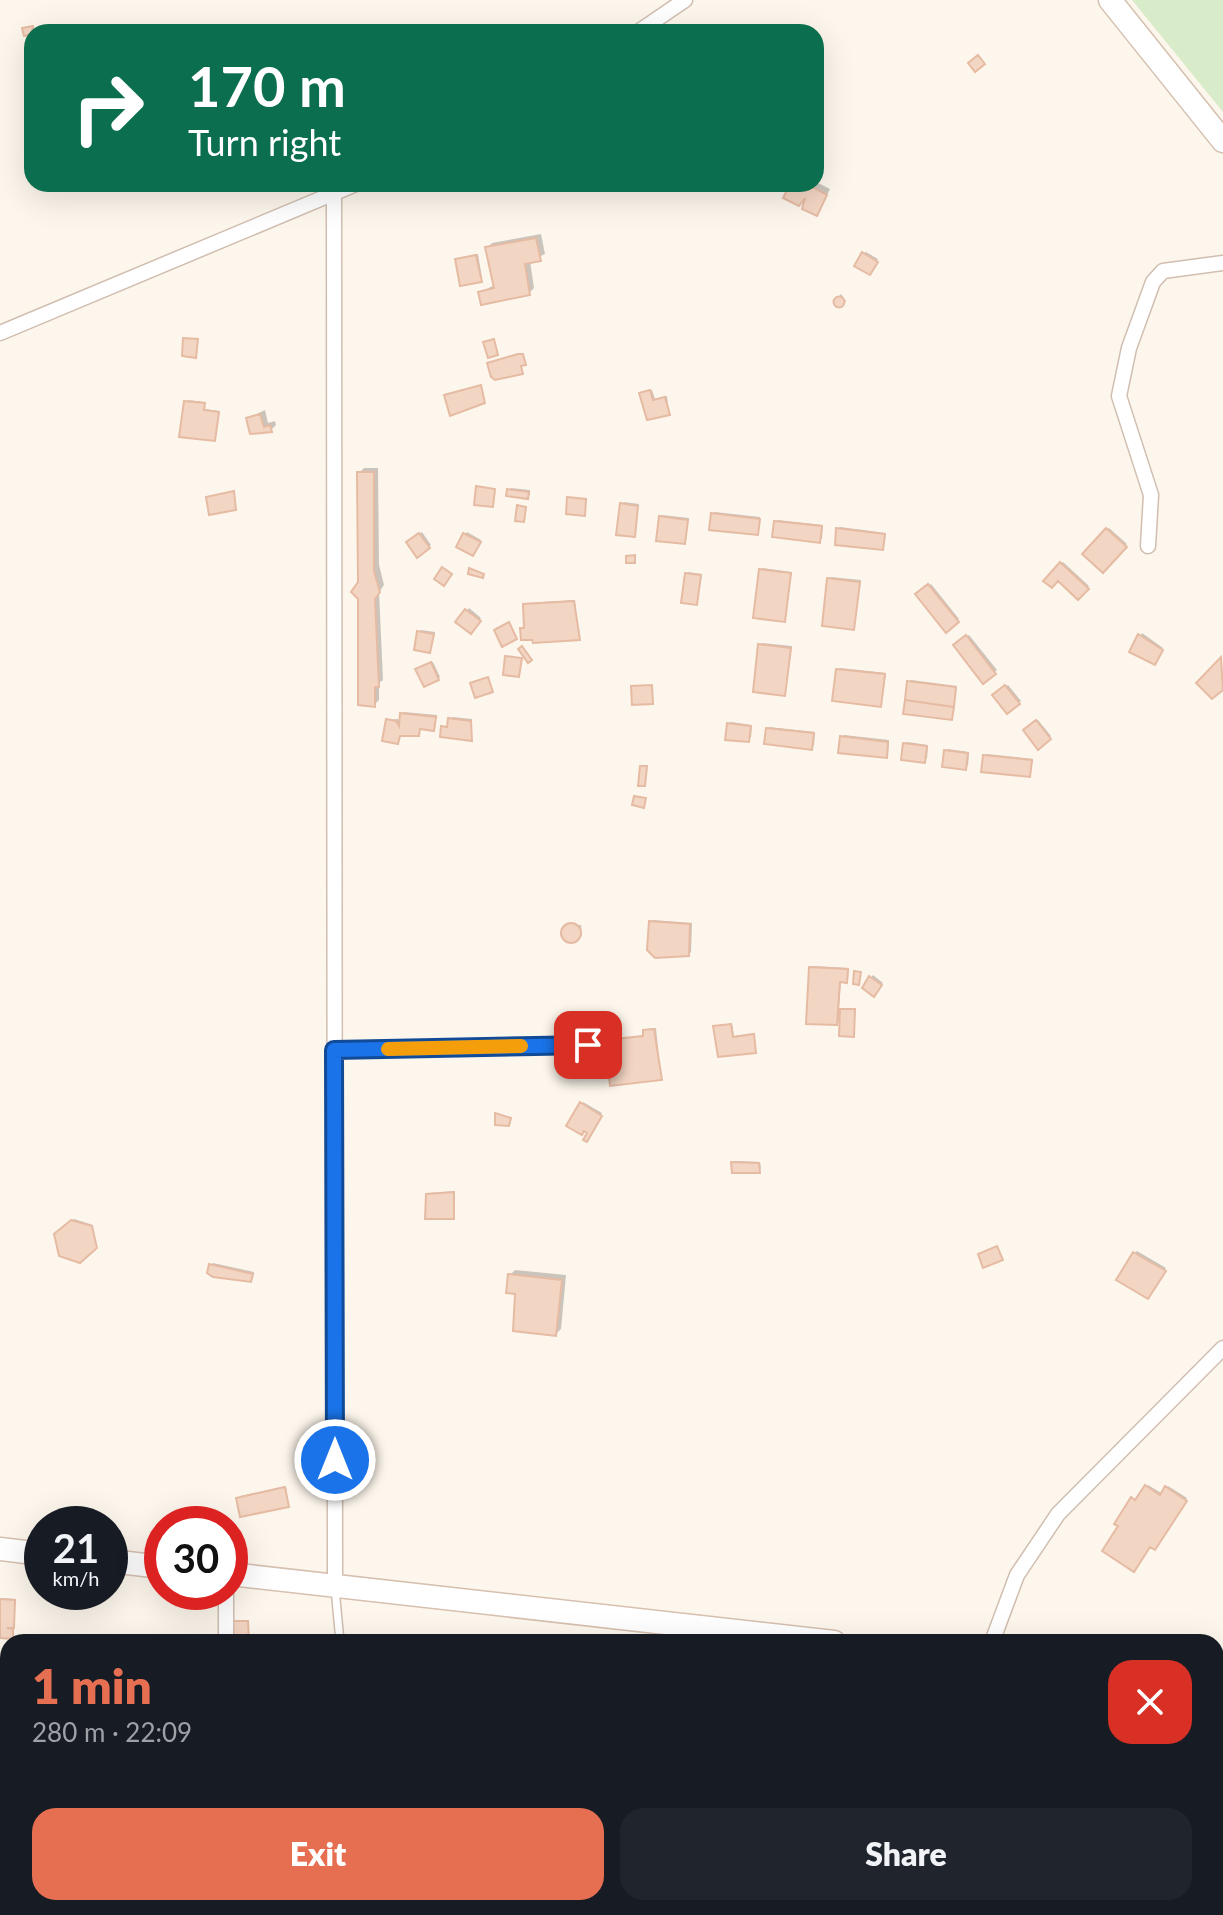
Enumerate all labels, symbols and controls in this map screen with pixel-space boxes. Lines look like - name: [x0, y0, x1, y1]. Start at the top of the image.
- text: 170 m: [188, 52, 346, 119]
- icon: right: [56, 56, 160, 160]
- text: Turn right: [188, 120, 341, 164]
- pin: [554, 1011, 622, 1079]
- icon: arrive: [566, 1023, 610, 1067]
- position arrow: [293, 1418, 377, 1502]
- speed limit sign: 30: [144, 1506, 248, 1610]
- text: 21: [53, 1524, 99, 1572]
- text: km/h: [53, 1566, 99, 1590]
- text: 1 min: [32, 1657, 152, 1714]
- button: close: [1108, 1660, 1192, 1744]
- text: 280 m · 22:09: [32, 1716, 192, 1748]
- button: Exit: [32, 1808, 604, 1900]
- button: Share: [620, 1808, 1192, 1900]

